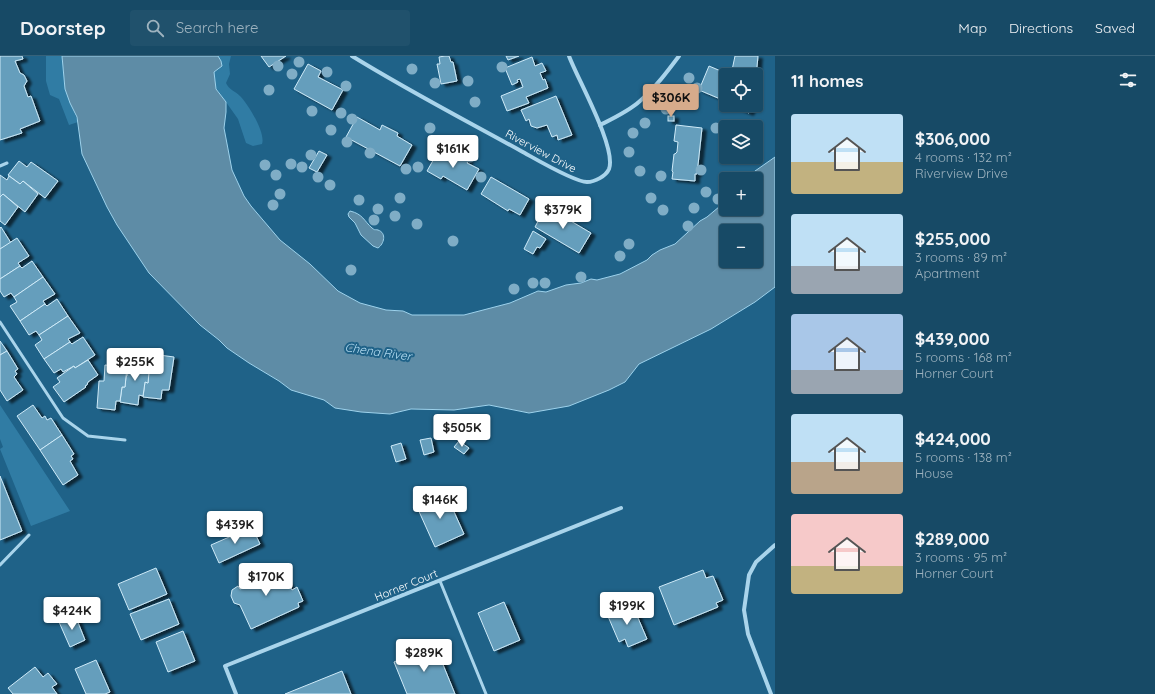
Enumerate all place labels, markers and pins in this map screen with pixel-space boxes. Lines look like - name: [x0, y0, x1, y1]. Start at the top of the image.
- pin: $306K: [643, 84, 699, 118]
- pin: $161K: [425, 135, 481, 169]
- pin: $379K: [535, 196, 591, 230]
- pin: $255K: [107, 348, 163, 382]
- pin: $505K: [434, 414, 490, 448]
- pin: $146K: [412, 486, 468, 520]
- pin: $439K: [207, 511, 263, 545]
- pin: $170K: [238, 563, 294, 597]
- pin: $199K: [599, 592, 655, 626]
- pin: $424K: [44, 597, 100, 631]
- pin: $289K: [396, 639, 452, 673]

